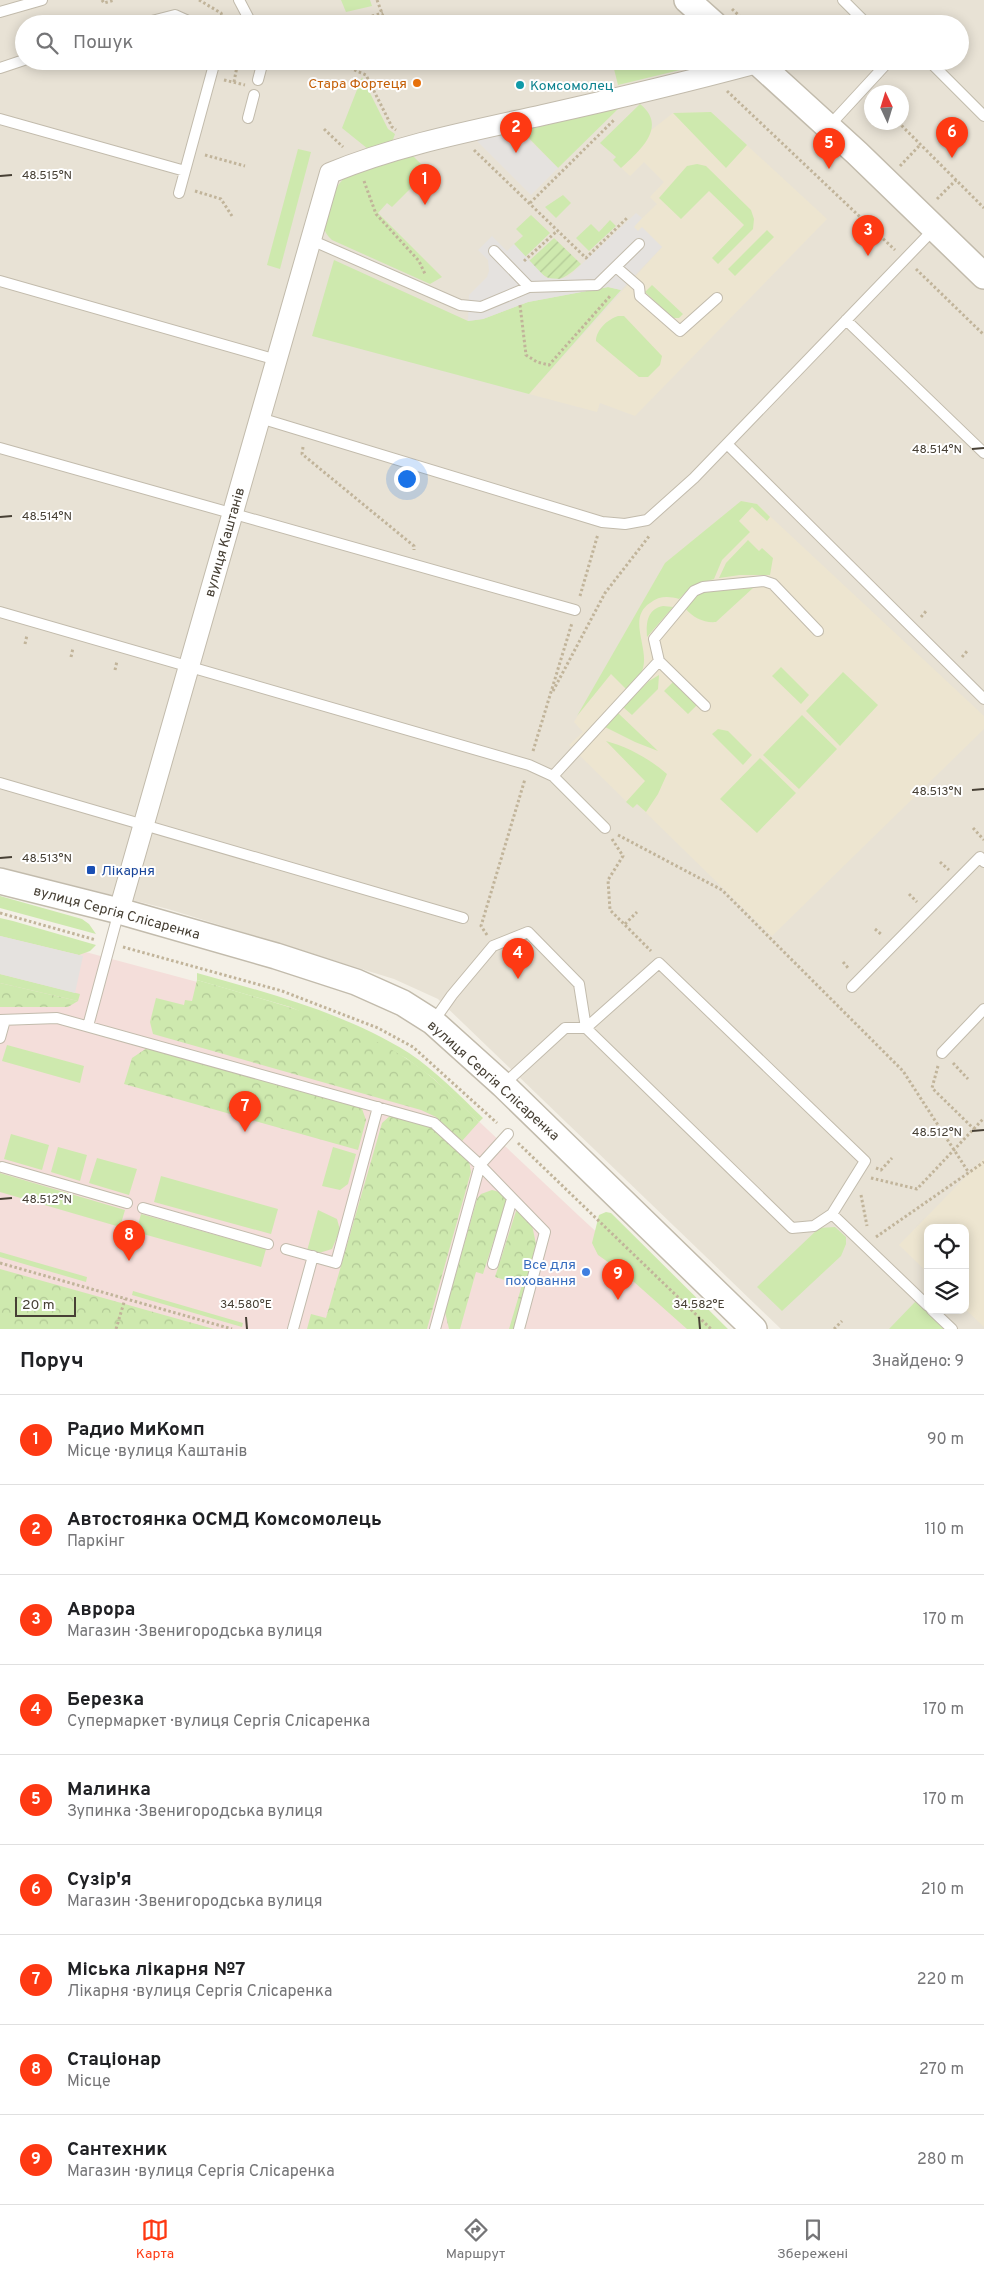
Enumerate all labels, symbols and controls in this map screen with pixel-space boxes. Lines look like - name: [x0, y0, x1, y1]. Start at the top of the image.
- search box: [15, 15, 969, 70]
- icon: search: [33, 29, 61, 57]
- text: Пошук: [73, 31, 133, 55]
- place label: Стара Фортеця: [308, 76, 407, 93]
- marker: Стара Фортеця: [411, 77, 423, 89]
- place label: Комсомолец: [530, 78, 614, 95]
- marker: Комсомолец: [514, 79, 526, 91]
- north arrow: [864, 85, 909, 130]
- pin: 2: [500, 112, 532, 153]
- pin: 6: [936, 117, 968, 158]
- pin: 5: [813, 128, 845, 169]
- pin: 1: [409, 164, 441, 205]
- text: 48.515°N: [22, 168, 72, 184]
- pin: 3: [852, 215, 884, 256]
- text: 48.514°N: [912, 442, 962, 458]
- your location: [394, 466, 420, 492]
- street label: вулиця Каштанів: [202, 486, 249, 599]
- text: 48.514°N: [22, 509, 72, 525]
- text: 48.513°N: [912, 784, 962, 800]
- text: 48.513°N: [22, 851, 72, 867]
- place label: Лікарня: [101, 863, 155, 880]
- marker: Лікарня: [85, 864, 97, 876]
- street label: вулиця Сергія Слісаренка: [31, 883, 202, 944]
- pin: 4: [502, 938, 534, 979]
- street label: вулиця Сергія Слісаренка: [424, 1017, 562, 1145]
- pin: 7: [229, 1091, 261, 1132]
- text: 48.512°N: [912, 1125, 962, 1141]
- text: 48.512°N: [22, 1192, 72, 1208]
- pin: 8: [113, 1220, 145, 1261]
- map controls: [924, 1224, 969, 1314]
- button: locate: [924, 1224, 969, 1269]
- place label: Все для поховання: [505, 1257, 576, 1290]
- pin: 9: [602, 1259, 634, 1300]
- marker: Все для поховання: [580, 1266, 592, 1278]
- button: layers: [924, 1269, 969, 1314]
- scale bar: [15, 1294, 76, 1317]
- text: 20 m: [22, 1297, 55, 1314]
- text: 34.580°E: [220, 1297, 272, 1313]
- text: 34.582°E: [673, 1297, 725, 1313]
- text: Поруч: [20, 1348, 84, 1375]
- text: Знайдено: 9: [872, 1352, 964, 1372]
- text: Радио МиКомп: [67, 1418, 205, 1442]
- text: 1: [33, 1430, 39, 1450]
- text: 90 m: [927, 1430, 964, 1450]
- text: Місце · вулиця Каштанів: [67, 1442, 247, 1462]
- text: Автостоянка ОСМД Комсомолець: [67, 1508, 382, 1532]
- text: 2: [31, 1520, 41, 1540]
- text: 110 m: [924, 1520, 964, 1540]
- text: Паркінг: [67, 1532, 125, 1552]
- text: Аврора: [67, 1598, 135, 1622]
- text: 3: [31, 1610, 41, 1630]
- text: 170 m: [923, 1610, 964, 1630]
- text: Магазин · Звенигородська вулиця: [67, 1622, 323, 1642]
- text: Березка: [67, 1688, 144, 1712]
- text: 4: [31, 1700, 41, 1720]
- text: 170 m: [923, 1700, 964, 1720]
- text: Супермаркет · вулиця Сергія Слісаренка: [67, 1712, 370, 1732]
- text: Малинка: [67, 1778, 151, 1802]
- text: 5: [31, 1790, 41, 1810]
- text: 170 m: [923, 1790, 964, 1810]
- text: Зупинка · Звенигородська вулиця: [67, 1802, 323, 1822]
- text: Сузір'я: [67, 1868, 132, 1892]
- text: 6: [31, 1880, 41, 1900]
- text: 210 m: [921, 1880, 964, 1900]
- text: Магазин · Звенигородська вулиця: [67, 1892, 323, 1912]
- text: Міська лікарня №7: [67, 1958, 245, 1982]
- text: 7: [32, 1970, 40, 1990]
- text: 220 m: [917, 1970, 964, 1990]
- text: Лікарня · вулиця Сергія Слісаренка: [67, 1982, 332, 2002]
- text: Стаціонар: [67, 2048, 161, 2072]
- text: 8: [31, 2060, 41, 2080]
- text: 270 m: [919, 2060, 964, 2080]
- text: Місце: [67, 2072, 111, 2092]
- text: Сантехник: [67, 2138, 167, 2162]
- text: 9: [31, 2150, 41, 2170]
- text: 280 m: [917, 2150, 964, 2170]
- text: Магазин · вулиця Сергія Слісаренка: [67, 2162, 335, 2182]
- tab: Карта: [136, 2216, 174, 2263]
- tab: Маршрут: [446, 2216, 505, 2263]
- tab: Збережені: [777, 2216, 848, 2263]

